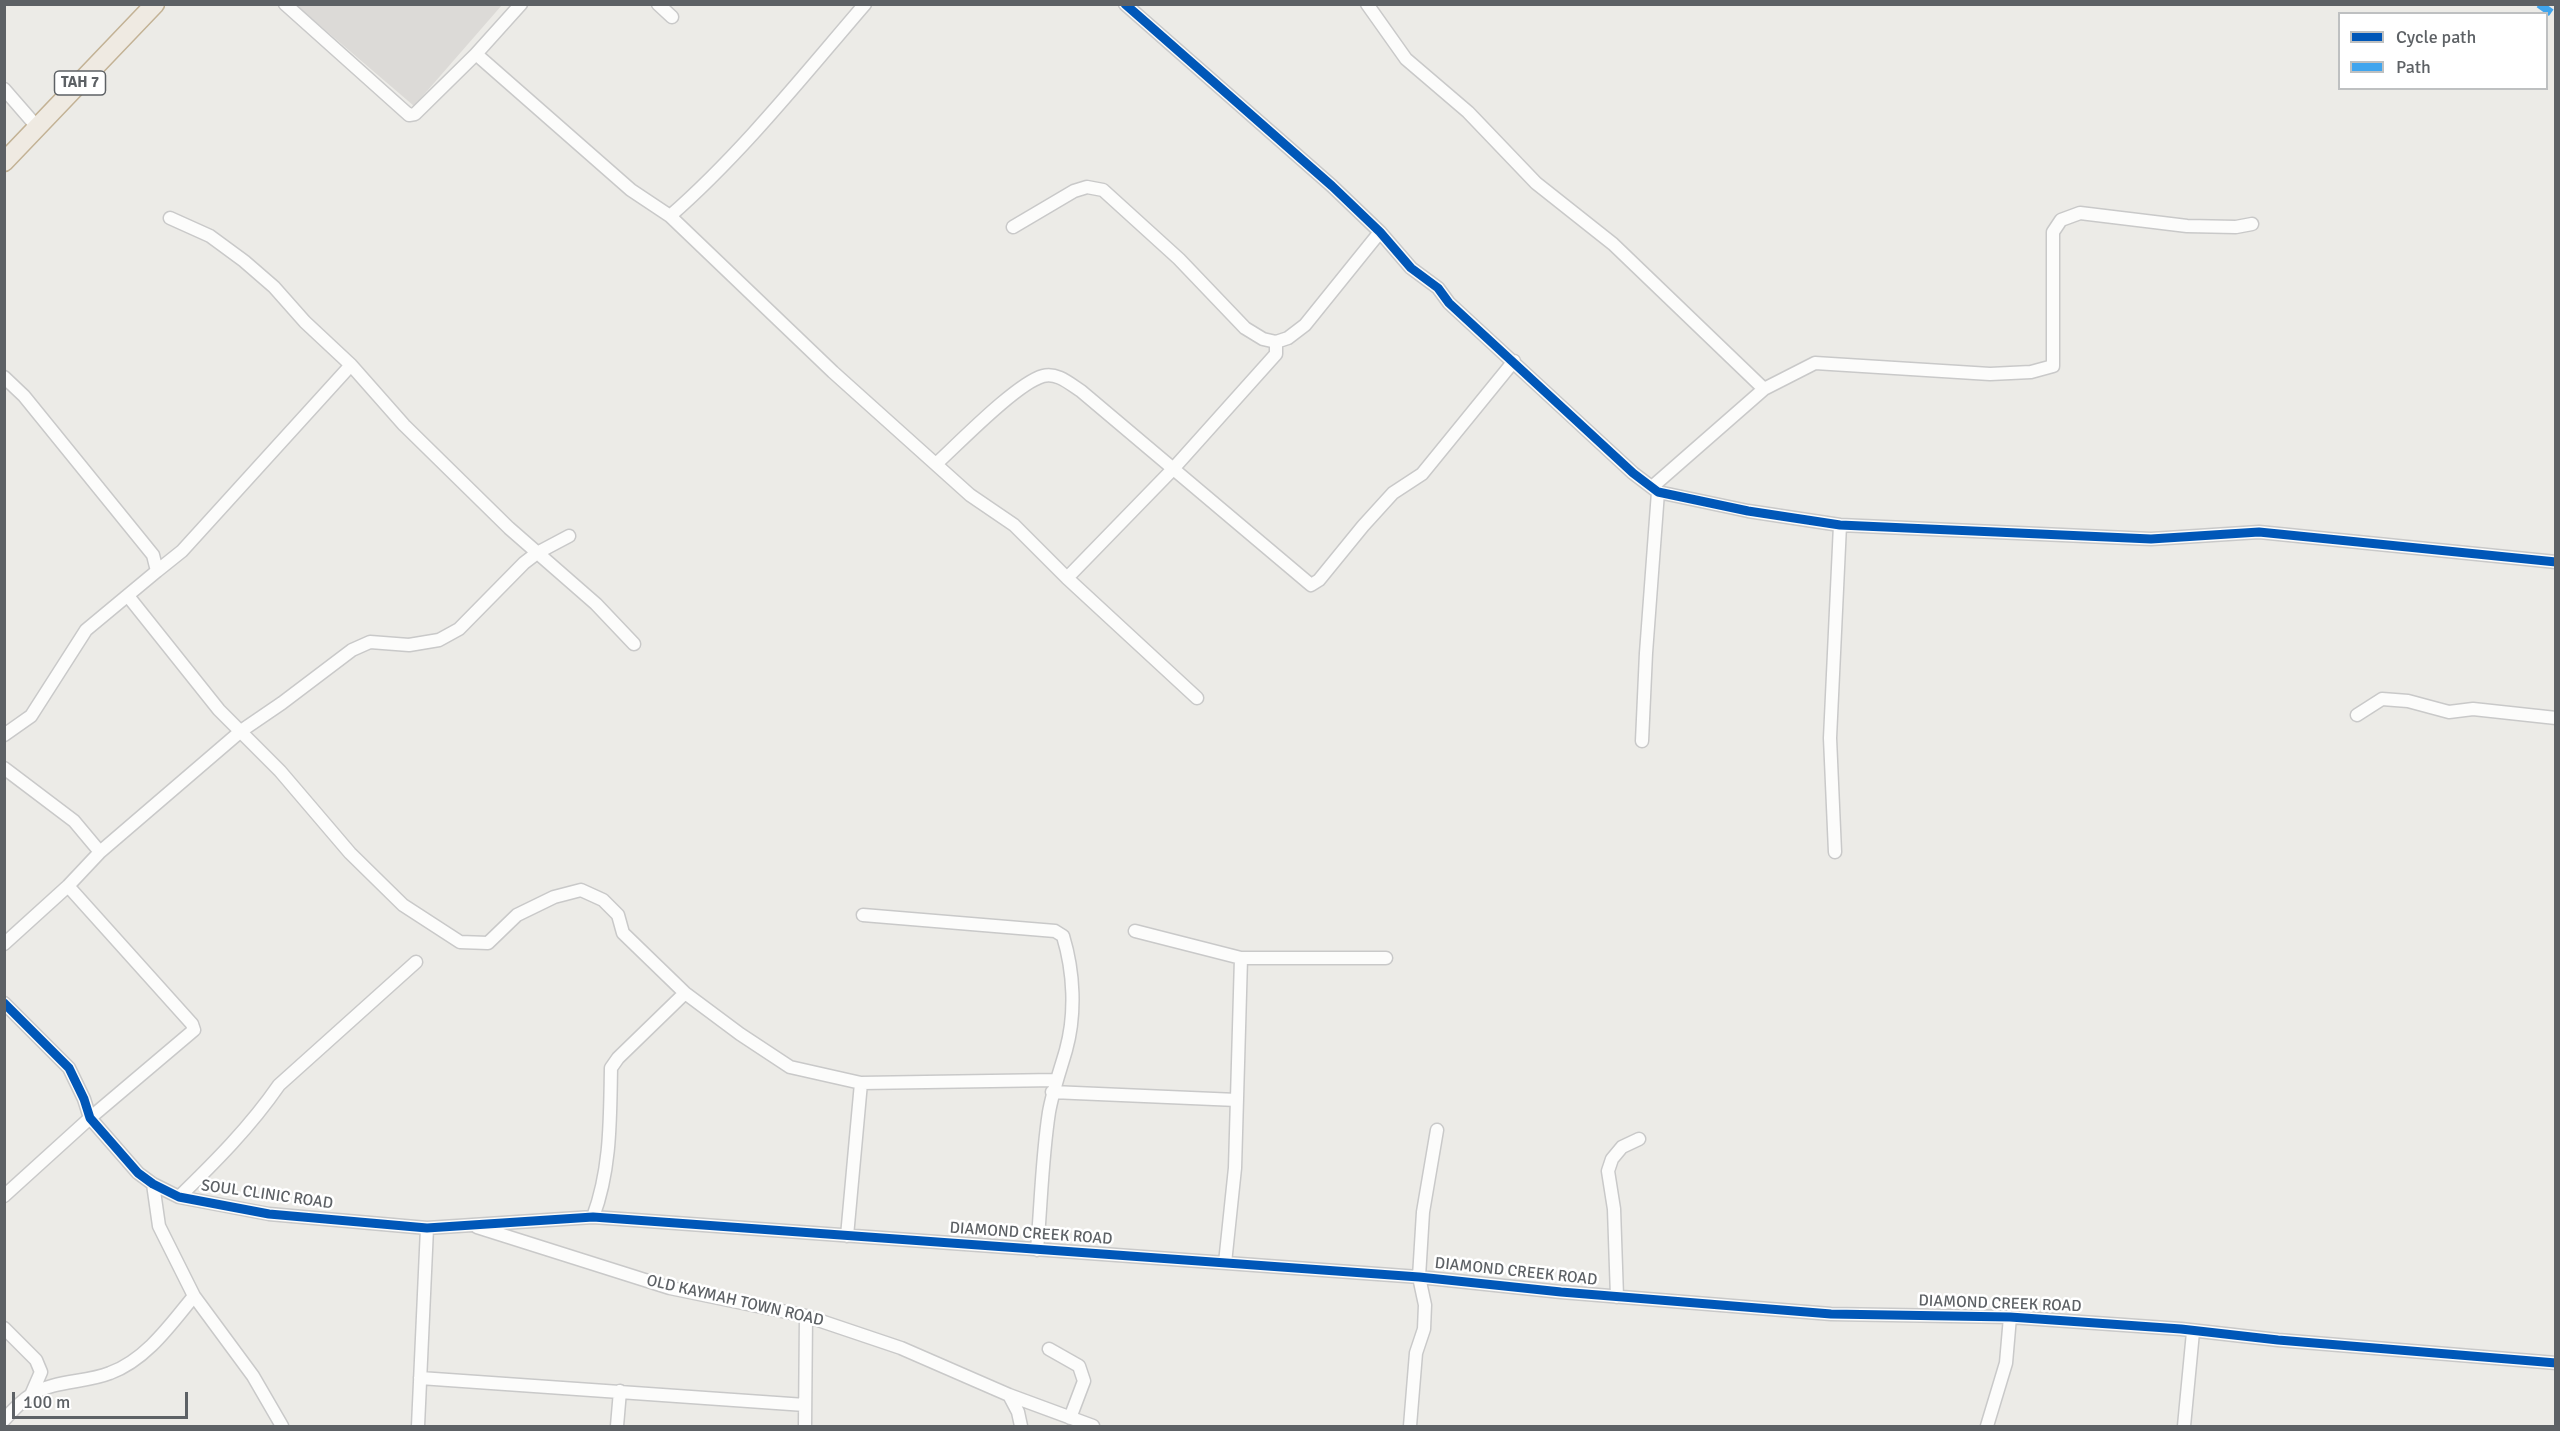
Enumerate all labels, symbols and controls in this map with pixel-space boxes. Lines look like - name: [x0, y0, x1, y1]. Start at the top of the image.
- legend: [2338, 12, 2548, 90]
- text: Cycle path: [2396, 26, 2476, 48]
- text: Path: [2396, 56, 2431, 78]
- road number: TAH 7: [54, 71, 106, 95]
- street label: SOUL CLINIC ROAD: [200, 1176, 334, 1214]
- street label: DIAMOND CREEK ROAD: [949, 1219, 1113, 1249]
- street label: DIAMOND CREEK ROAD: [1434, 1254, 1598, 1290]
- street label: OLD KAYMAH TOWN ROAD: [644, 1271, 826, 1331]
- street label: DIAMOND CREEK ROAD: [1918, 1292, 2082, 1316]
- scale bar: [15, 1380, 190, 1418]
- text: 100 m: [23, 1391, 70, 1413]

